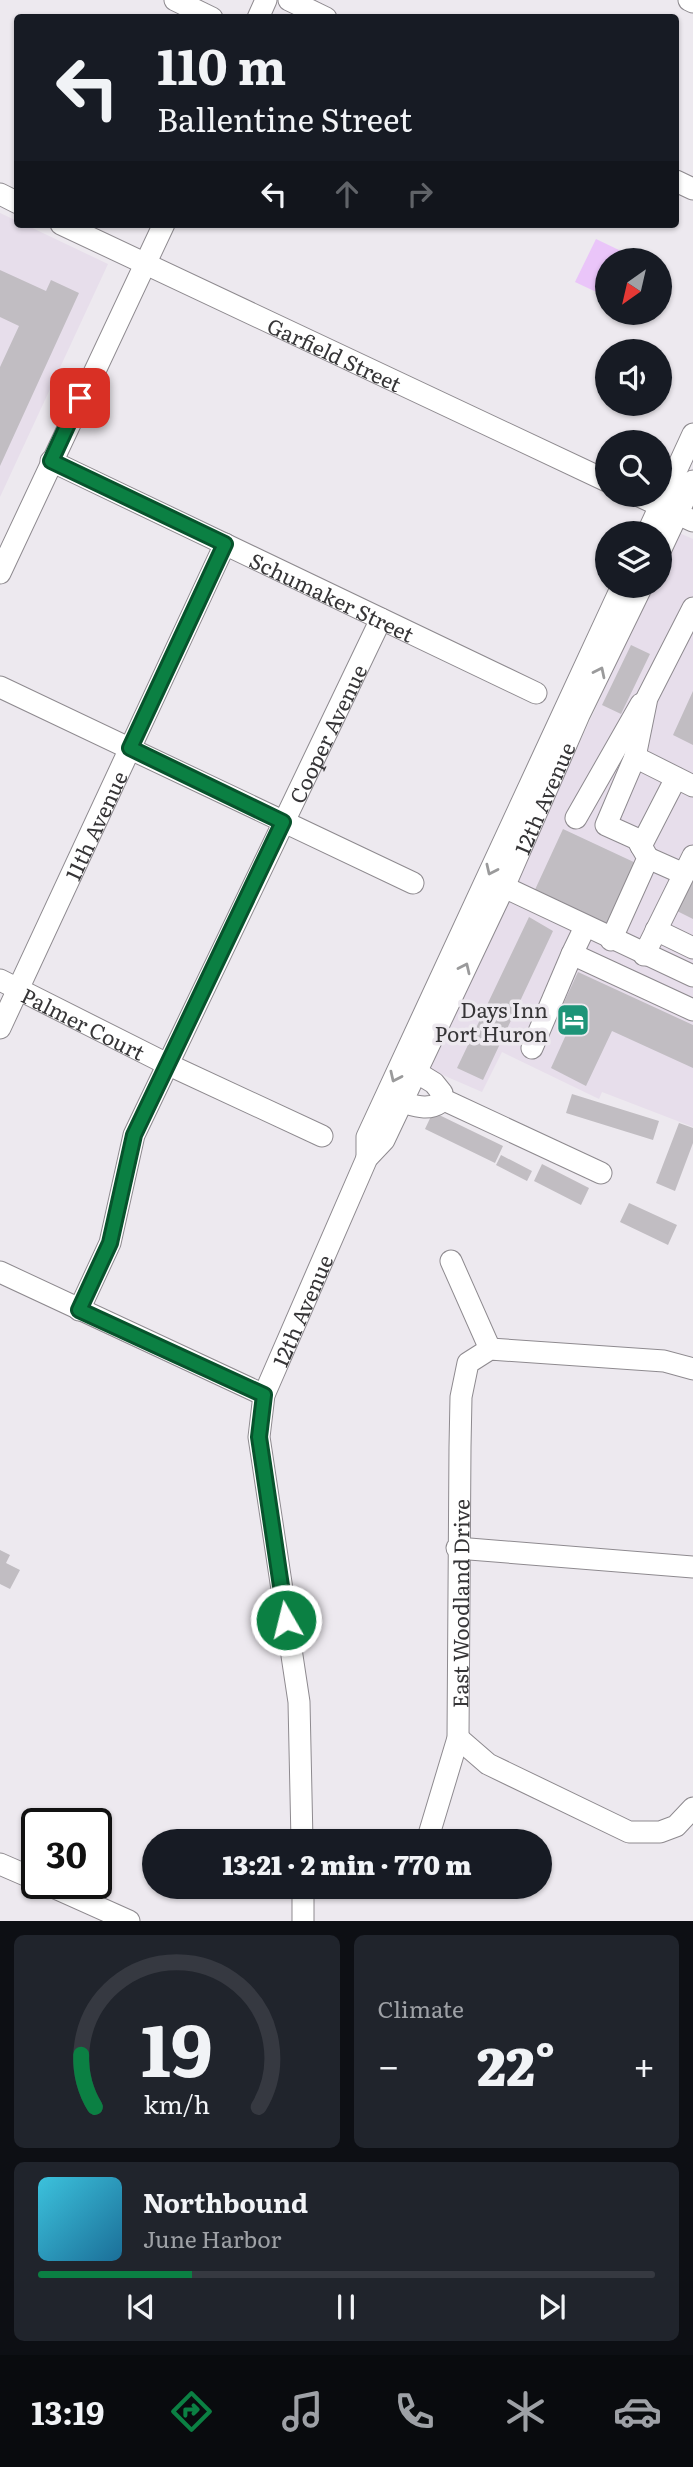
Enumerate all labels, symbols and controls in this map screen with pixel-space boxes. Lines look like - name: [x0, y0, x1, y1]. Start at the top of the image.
- text: 110 m: [157, 27, 286, 100]
- icon: left: [42, 42, 133, 133]
- text: Ballentine Street: [157, 94, 412, 142]
- icon: left: [255, 175, 293, 213]
- icon: ahead: [328, 175, 366, 213]
- icon: right: [401, 175, 439, 213]
- north arrow: [595, 248, 672, 326]
- map controls: [595, 248, 672, 598]
- street label: Garfield Street: [263, 308, 408, 398]
- button: sound: [595, 339, 672, 416]
- pin: [50, 368, 110, 428]
- icon: arrive: [61, 379, 99, 417]
- button: search: [595, 430, 672, 507]
- button: layers: [595, 521, 672, 598]
- street label: Schumaker Street: [245, 543, 420, 648]
- street label: Cooper Avenue: [280, 658, 373, 808]
- one-way arrow: [592, 667, 606, 679]
- street label: 12th Avenue: [505, 737, 581, 859]
- street label: 11th Avenue: [56, 765, 133, 885]
- one-way arrow: [485, 863, 499, 876]
- one-way arrow: [457, 963, 471, 975]
- street label: Palmer Court: [17, 978, 152, 1067]
- place label: Days Inn Port Huron: [434, 993, 548, 1048]
- hotel icon: Days Inn Port Huron: [554, 1001, 592, 1039]
- one-way arrow: [389, 1070, 403, 1082]
- street label: 12th Avenue: [263, 1249, 339, 1371]
- street label: East Woodland Drive: [443, 1499, 475, 1708]
- position arrow: [249, 1583, 323, 1657]
- speed limit sign: 30: [21, 1808, 112, 1899]
- text: 13:21 · 2 min · 770 m: [222, 1844, 472, 1883]
- text: Climate: [378, 1991, 464, 2025]
- text: 19: [141, 1992, 213, 2100]
- text: 22°: [477, 2025, 555, 2102]
- text: −: [378, 2035, 400, 2092]
- text: +: [633, 2035, 655, 2092]
- text: km/h: [143, 2085, 210, 2122]
- text: Northbound: [143, 2182, 308, 2221]
- text: June Harbor: [143, 2221, 281, 2255]
- icon: previous: [122, 2288, 160, 2326]
- icon: pause: [327, 2288, 365, 2326]
- icon: next: [533, 2288, 571, 2326]
- text: 13:19: [31, 2387, 105, 2435]
- icon: directions: [167, 2387, 216, 2436]
- icon: music: [278, 2387, 327, 2436]
- icon: phone: [390, 2387, 439, 2436]
- icon: climate: [501, 2387, 550, 2436]
- icon: car: [613, 2387, 662, 2436]

